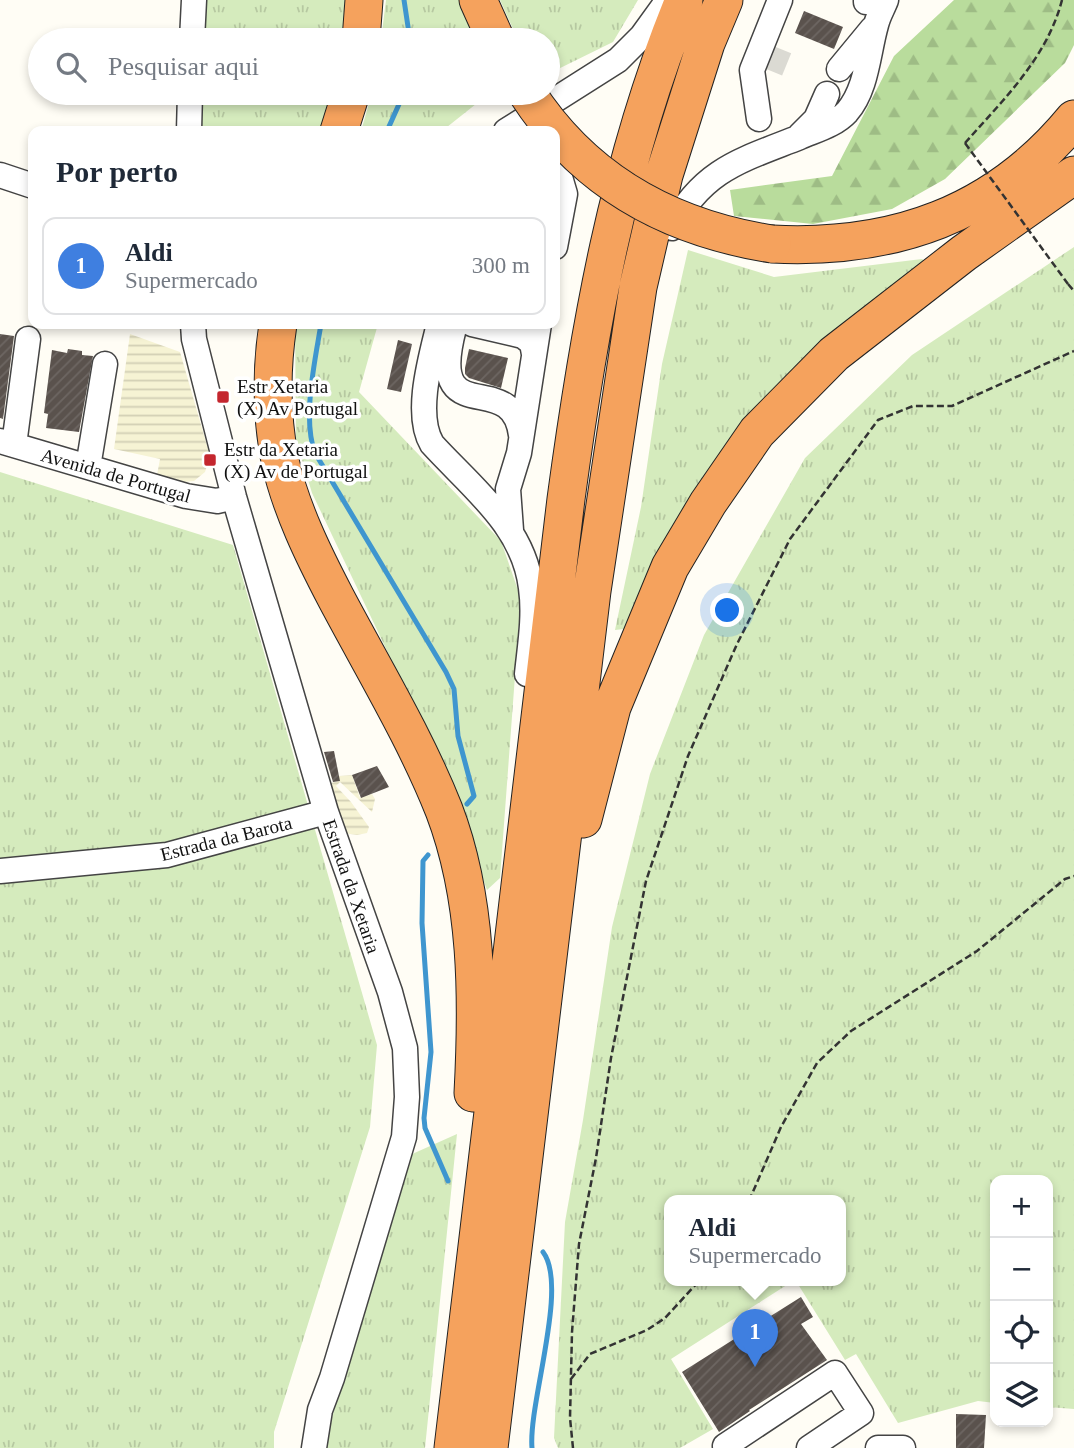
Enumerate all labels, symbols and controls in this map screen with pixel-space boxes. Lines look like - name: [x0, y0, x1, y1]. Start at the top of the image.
- search box: [28, 28, 560, 105]
- icon: search: [52, 48, 90, 86]
- text: Pesquisar aqui: [108, 52, 259, 81]
- text: Por perto: [56, 155, 178, 188]
- text: Aldi: [125, 238, 173, 267]
- text: 1: [75, 253, 87, 278]
- text: 300 m: [472, 253, 530, 278]
- text: Supermercado: [125, 268, 258, 293]
- place label: Estr Xetaria (X) Av Portugal: [237, 376, 358, 420]
- marker: Estr Xetaria (X) Av Portugal: [215, 389, 231, 405]
- place label: Estr da Xetaria (X) Av de Portugal: [224, 439, 368, 483]
- street label: Avenida de Portugal: [39, 444, 193, 507]
- marker: Estr da Xetaria (X) Av de Portugal: [202, 452, 218, 468]
- your location: [710, 593, 744, 627]
- street label: Estrada da Barota: [158, 812, 295, 865]
- street label: Estrada da Xetaria: [319, 816, 384, 956]
- map controls: [990, 1175, 1053, 1427]
- button: +: [990, 1175, 1053, 1238]
- popup: [664, 1195, 846, 1286]
- text: Aldi: [689, 1213, 736, 1242]
- button: −: [990, 1238, 1053, 1301]
- text: Supermercado: [689, 1243, 821, 1268]
- button: locate: [990, 1301, 1053, 1364]
- pin: 1: [732, 1309, 778, 1367]
- button: layers: [990, 1364, 1053, 1427]

